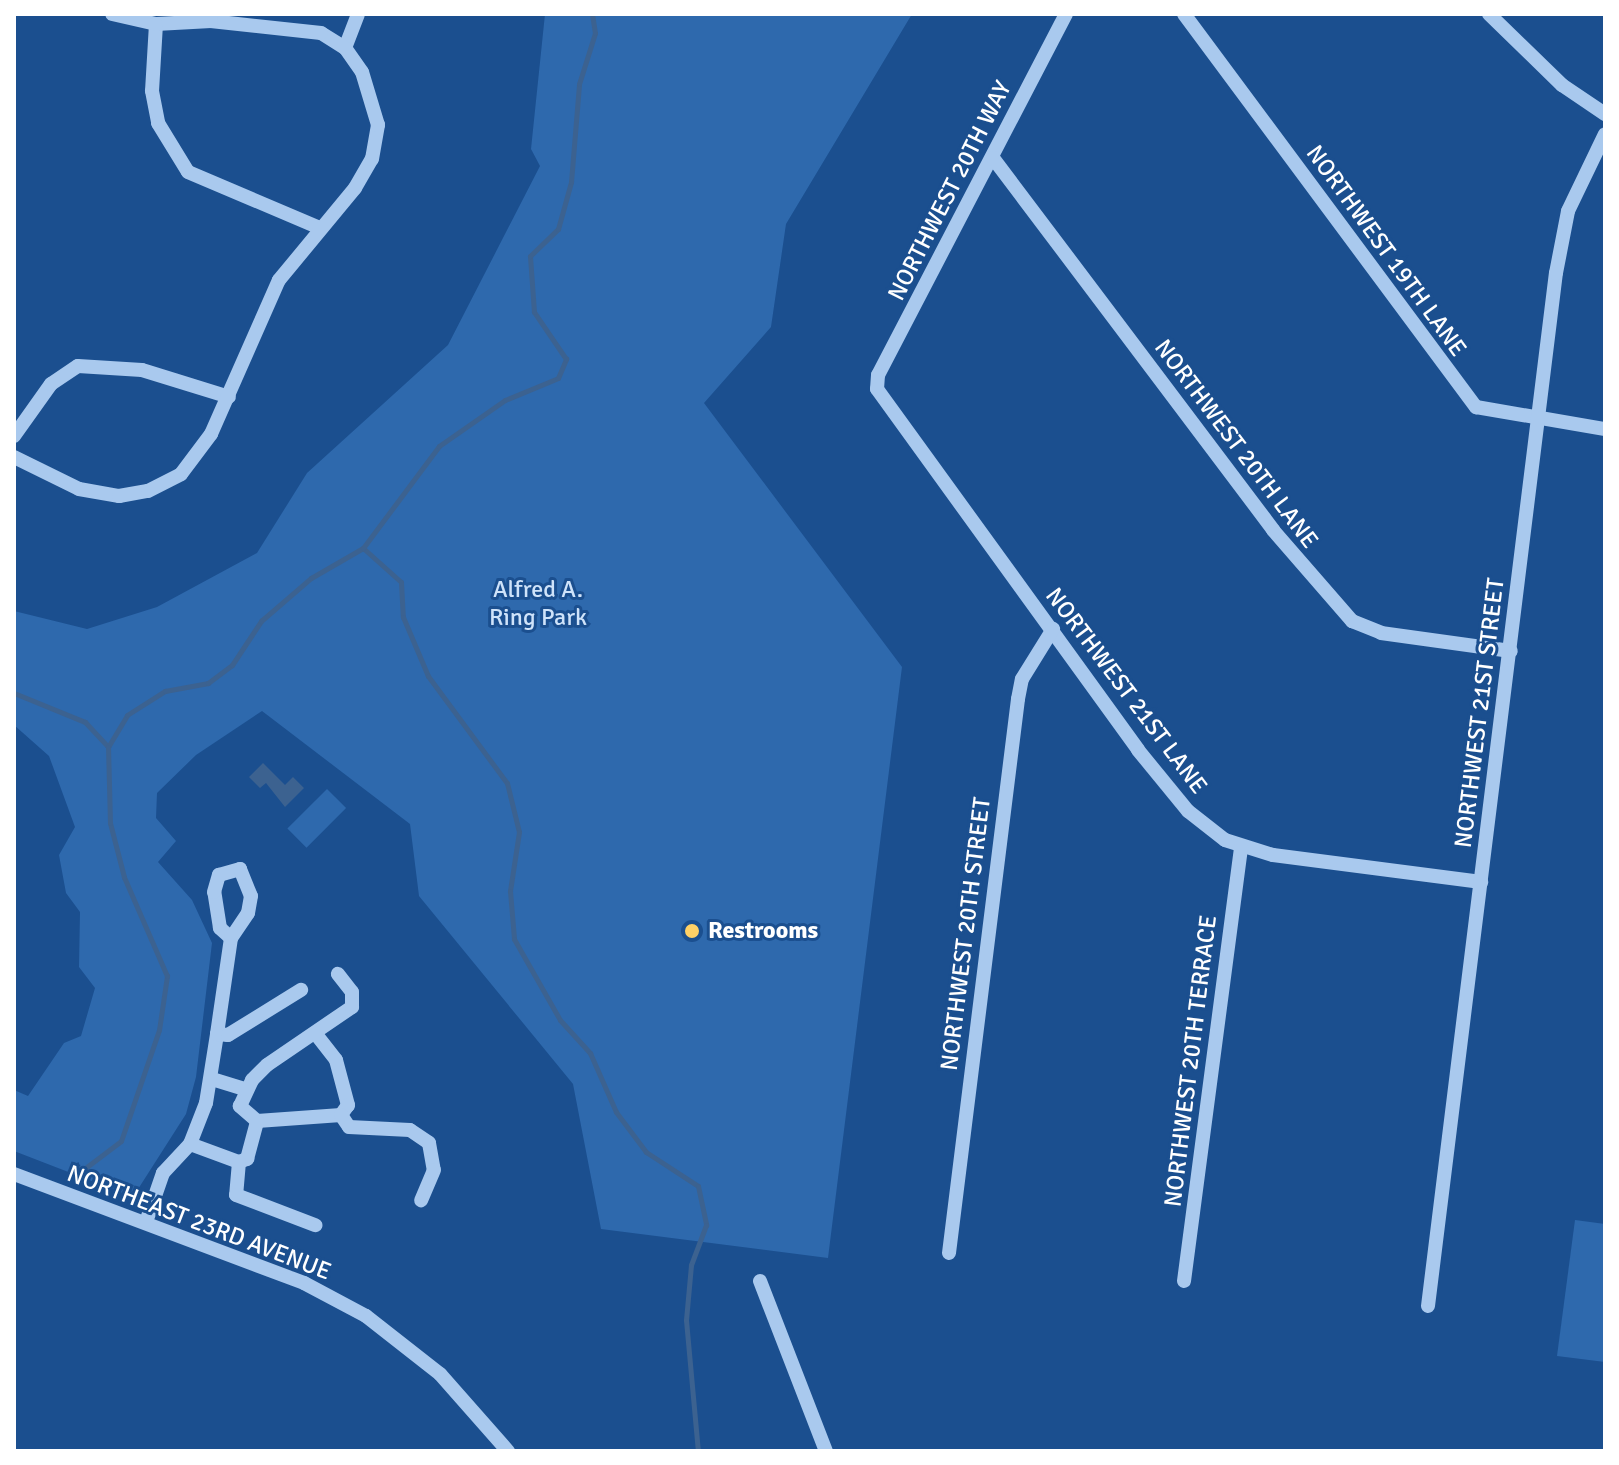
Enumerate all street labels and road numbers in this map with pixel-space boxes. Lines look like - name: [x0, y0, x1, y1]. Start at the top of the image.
- street label: NORTHWEST 20TH WAY: [882, 76, 1018, 306]
- street label: NORTHWEST 19TH LANE: [1300, 140, 1472, 362]
- street label: NORTHWEST 20TH LANE: [1148, 334, 1324, 554]
- street label: NORTHWEST 21ST STREET: [1449, 576, 1511, 850]
- street label: NORTHWEST 21ST LANE: [1039, 582, 1213, 800]
- street label: NORTHWEST 20TH STREET: [935, 796, 997, 1072]
- street label: NORTHWEST 20TH TERRACE: [1159, 913, 1223, 1209]
- street label: NORTHEAST 23RD AVENUE: [63, 1159, 335, 1287]

